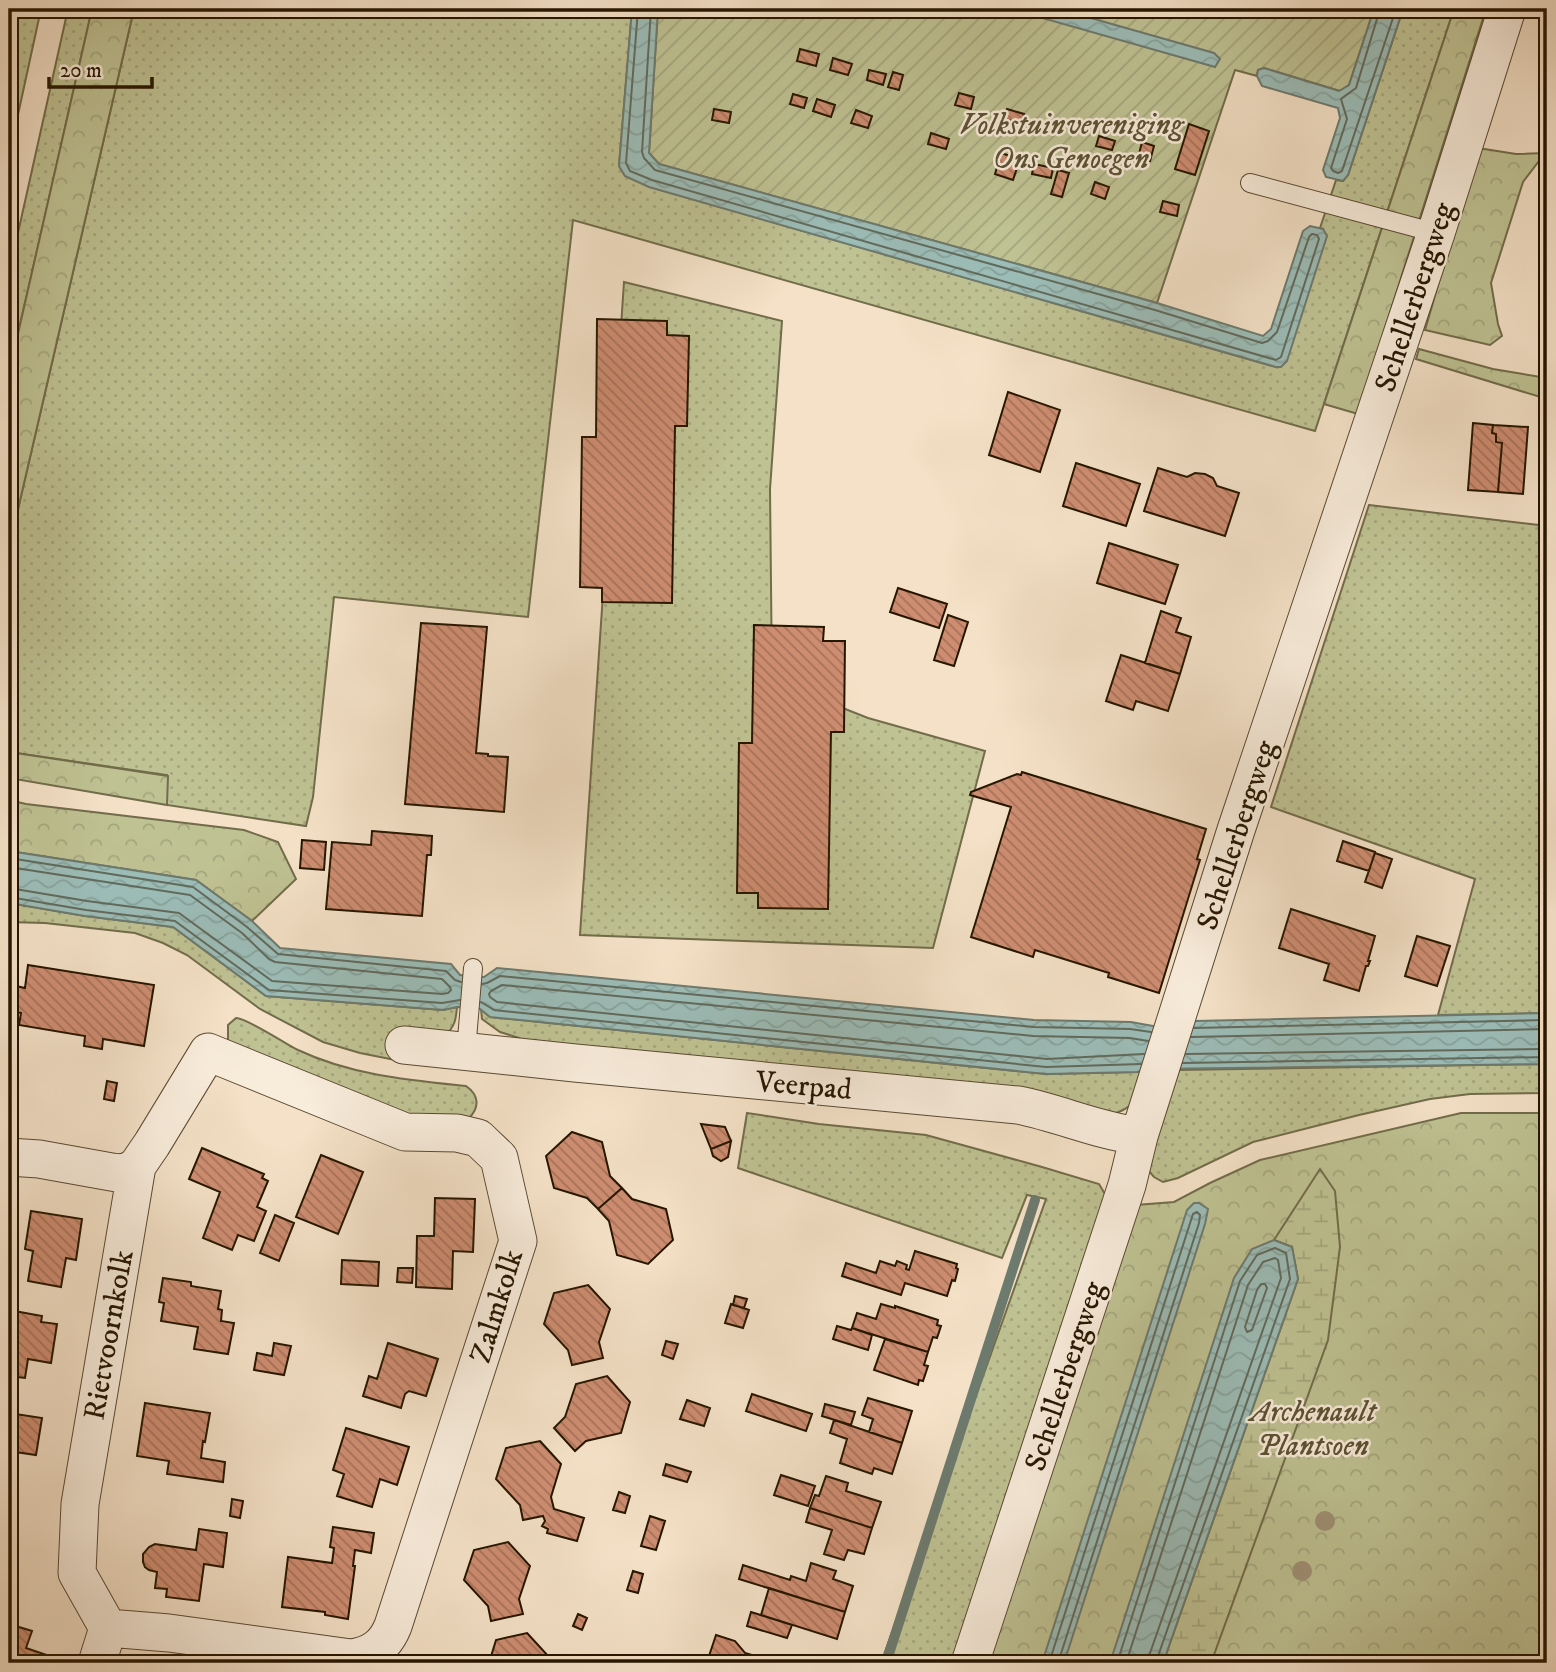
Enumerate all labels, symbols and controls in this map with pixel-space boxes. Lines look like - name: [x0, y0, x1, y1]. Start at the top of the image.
- scale bar: [49, 46, 152, 90]
- text: 20 m: [60, 58, 102, 84]
- park label: Volkstuinvereniging Ons Genoegen: [959, 107, 1185, 178]
- street label: Schellerbergweg: [1367, 198, 1464, 397]
- street label: Schellerbergweg: [1189, 736, 1286, 935]
- street label: Veerpad: [753, 1064, 853, 1109]
- street label: Zalmkolk: [463, 1245, 532, 1368]
- street label: Rietvoornkolk: [76, 1247, 143, 1423]
- street label: Schellerbergweg: [1017, 1277, 1114, 1476]
- park label: Archenault Plantsoen: [1247, 1394, 1378, 1465]

